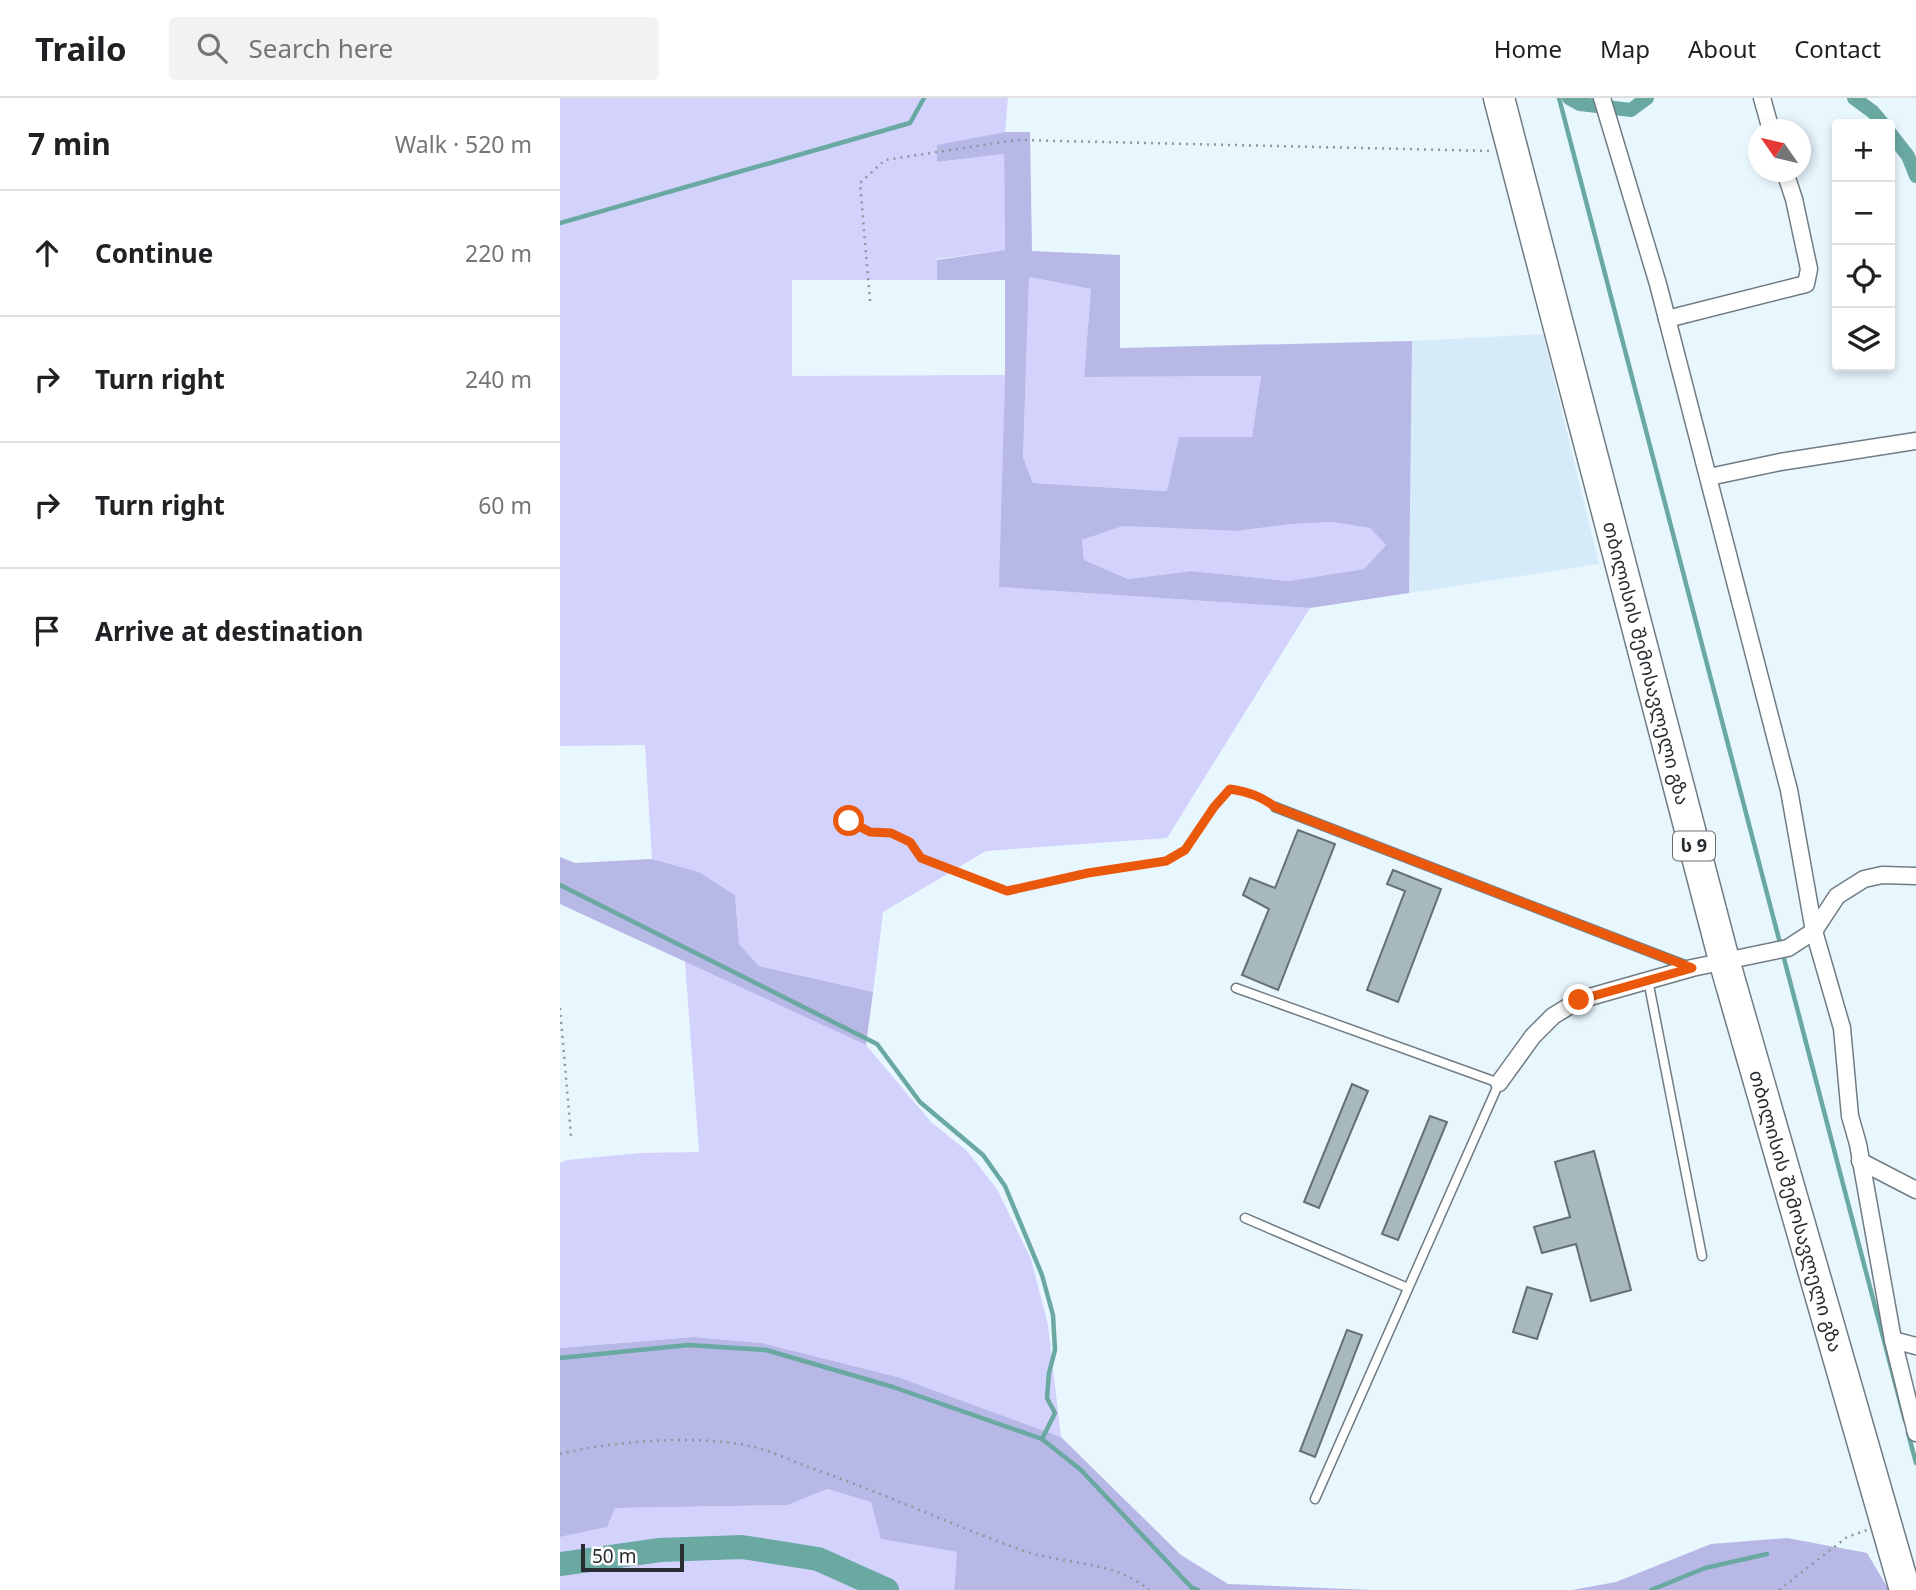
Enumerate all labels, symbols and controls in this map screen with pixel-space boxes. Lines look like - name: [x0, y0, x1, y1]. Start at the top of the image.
- search box: [169, 17, 659, 80]
- text: Trailo: [35, 26, 127, 71]
- icon: search: [193, 29, 231, 67]
- text: Search here: [249, 30, 393, 66]
- text: Home: [1494, 32, 1562, 65]
- text: Map: [1600, 32, 1650, 65]
- text: About: [1688, 32, 1756, 65]
- text: Contact: [1794, 32, 1881, 65]
- north arrow: [1748, 119, 1811, 182]
- map controls: [1832, 119, 1895, 371]
- button: +: [1832, 119, 1895, 182]
- text: 7 min: [28, 123, 111, 164]
- text: Walk · 520 m: [395, 128, 532, 160]
- button: −: [1832, 182, 1895, 245]
- icon: ahead: [28, 234, 66, 272]
- text: Continue: [95, 235, 213, 271]
- text: 220 m: [465, 237, 532, 269]
- button: locate: [1832, 245, 1895, 308]
- button: layers: [1832, 308, 1895, 371]
- icon: right: [28, 360, 66, 398]
- text: Turn right: [95, 361, 225, 397]
- text: 240 m: [465, 363, 532, 395]
- icon: right: [28, 486, 66, 524]
- text: Turn right: [95, 487, 225, 523]
- text: 60 m: [478, 489, 532, 521]
- street label: თბილისის შემოსავლელი გზა: [1597, 519, 1696, 808]
- icon: arrive: [28, 612, 66, 650]
- text: Arrive at destination: [95, 613, 364, 649]
- route start: [833, 805, 864, 836]
- road number: ს 9: [1673, 832, 1715, 860]
- route end: [1563, 984, 1594, 1015]
- street label: თბილისის შემოსავლელი გზა: [1743, 1067, 1849, 1355]
- scale bar: [581, 1541, 684, 1573]
- text: 50 m: [592, 1543, 636, 1569]

